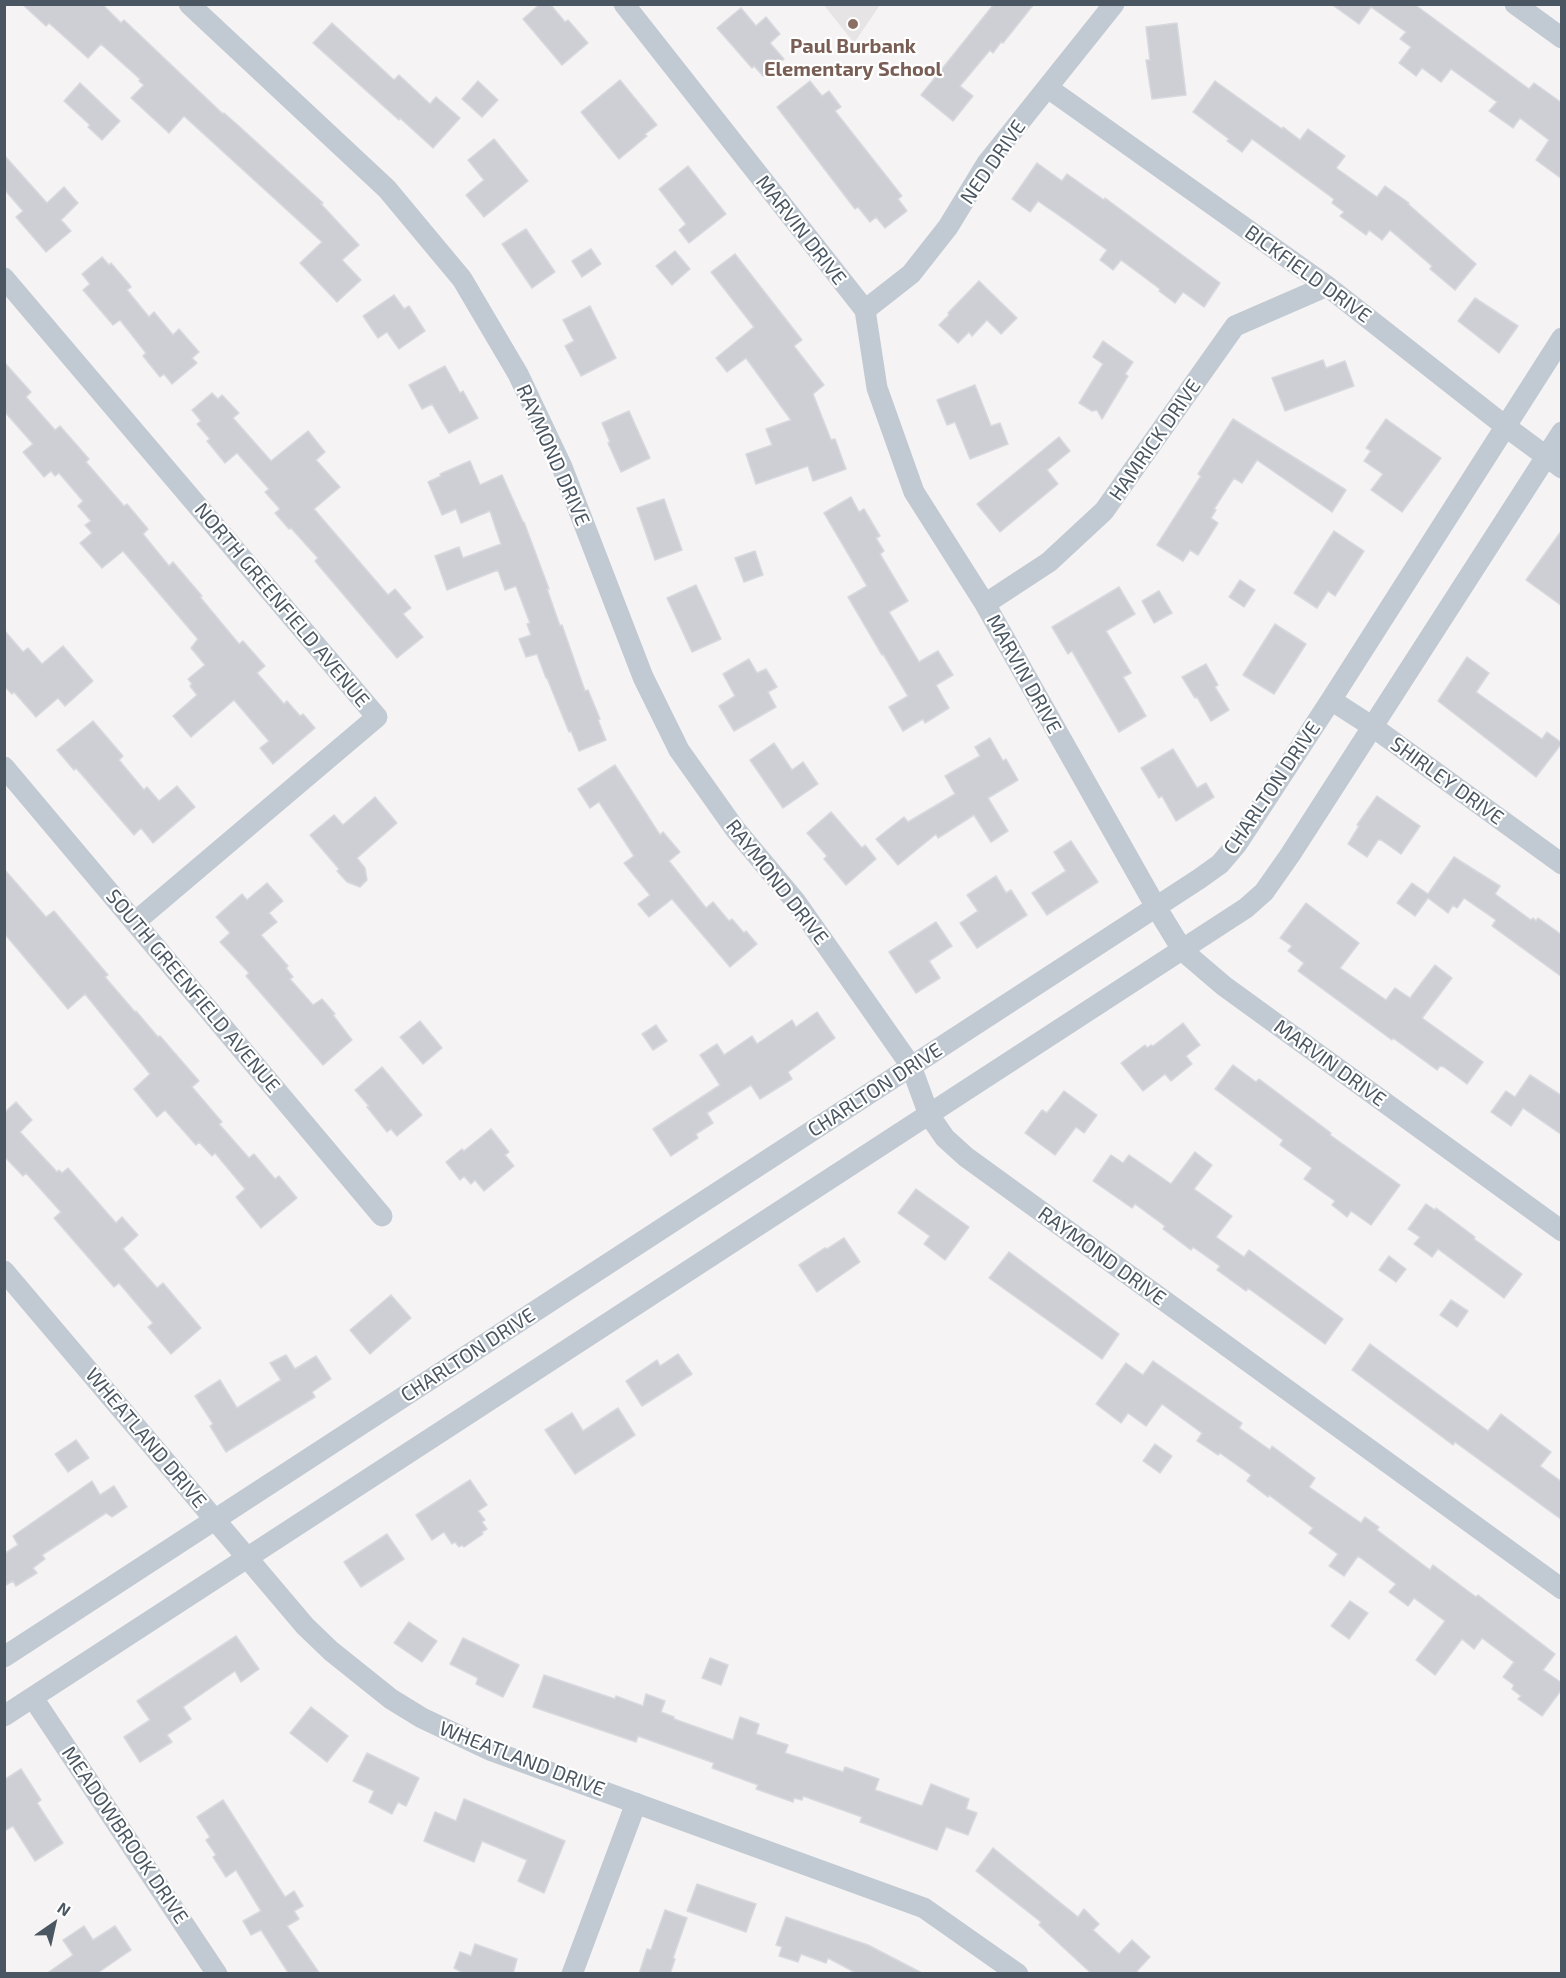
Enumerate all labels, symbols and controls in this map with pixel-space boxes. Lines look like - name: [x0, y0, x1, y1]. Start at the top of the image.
- marker: Paul Burbank Elementary School: [846, 17, 860, 31]
- place label: Paul Burbank Elementary School: [764, 34, 942, 81]
- street label: NED DRIVE: [955, 115, 1031, 209]
- street label: MARVIN DRIVE: [751, 170, 851, 290]
- street label: BICKFIELD DRIVE: [1240, 220, 1376, 328]
- street label: HAMRICK DRIVE: [1104, 375, 1206, 505]
- street label: RAYMOND DRIVE: [511, 381, 595, 529]
- street label: NORTH GREENFIELD AVENUE: [189, 498, 375, 712]
- street label: MARVIN DRIVE: [981, 610, 1067, 738]
- street label: CHARLTON DRIVE: [1219, 717, 1325, 859]
- street label: SHIRLEY DRIVE: [1386, 732, 1508, 830]
- street label: RAYMOND DRIVE: [721, 815, 833, 949]
- street label: SOUTH GREENFIELD AVENUE: [101, 885, 285, 1097]
- street label: MARVIN DRIVE: [1269, 1014, 1391, 1112]
- street label: CHARLTON DRIVE: [803, 1038, 947, 1142]
- street label: RAYMOND DRIVE: [1033, 1202, 1171, 1310]
- street label: CHARLTON DRIVE: [396, 1303, 540, 1407]
- street label: WHEATLAND DRIVE: [80, 1363, 212, 1513]
- street label: WHEATLAND DRIVE: [436, 1716, 608, 1802]
- street label: MEADOWBROOK DRIVE: [57, 1742, 193, 1928]
- north arrow: [24, 1894, 84, 1954]
- text: N: [54, 1898, 74, 1920]

